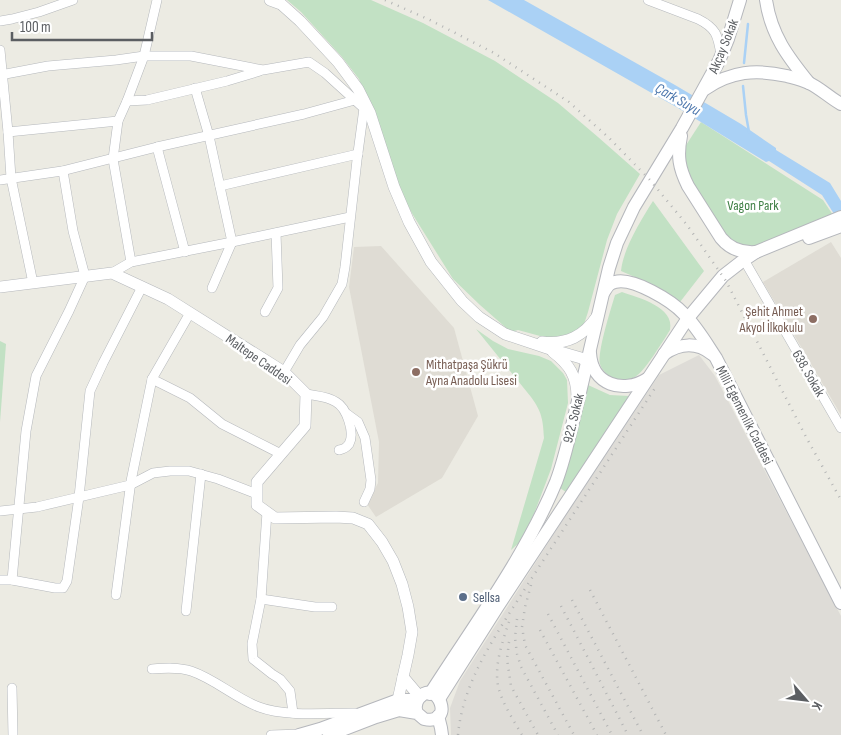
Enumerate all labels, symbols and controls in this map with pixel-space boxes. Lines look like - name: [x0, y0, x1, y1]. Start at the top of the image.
- scale bar: [12, 10, 152, 42]
- street label: Akçay Sokak: [704, 16, 742, 77]
- text: 100 m: [20, 18, 51, 37]
- water label: Çark Suyu: [652, 79, 705, 120]
- park label: Vagon Park: [727, 197, 779, 214]
- place label: Şehit Ahmet Akyol İlkokulu: [739, 303, 803, 336]
- marker: Şehit Ahmet Akyol İlkokulu: [807, 313, 819, 325]
- street label: Maltepe Caddesi: [222, 330, 295, 388]
- street label: 638. Sokak: [788, 347, 829, 400]
- place label: Mithatpaşa Şükrü Ayna Anadolu Lisesi: [425, 356, 517, 389]
- street label: Milli Egemenlik Caddesi: [712, 363, 777, 468]
- marker: Mithatpaşa Şükrü Ayna Anadolu Lisesi: [410, 366, 422, 378]
- street label: 922. Sokak: [559, 391, 588, 445]
- place label: Sellsa: [473, 589, 500, 606]
- marker: Sellsa: [457, 591, 469, 603]
- north arrow: [781, 675, 831, 725]
- text: K: [808, 699, 826, 713]

